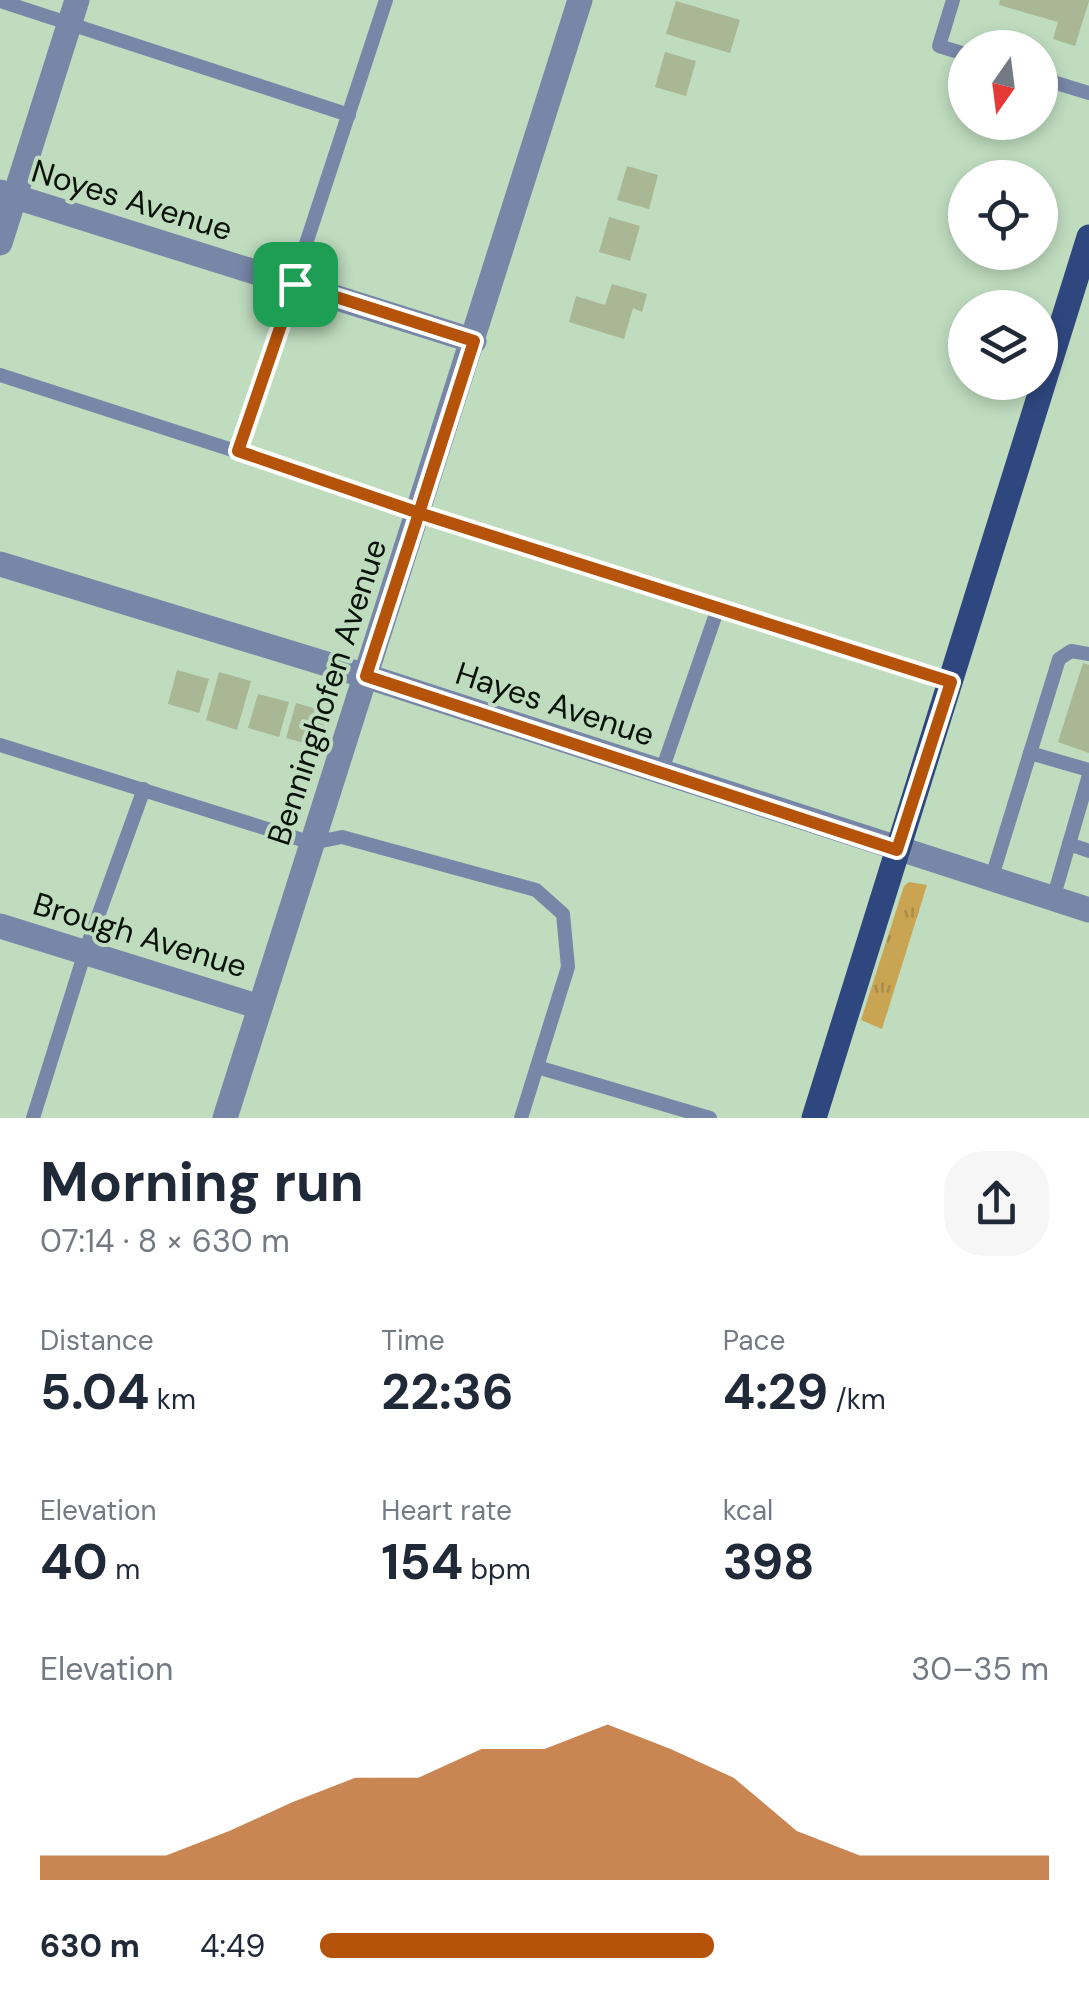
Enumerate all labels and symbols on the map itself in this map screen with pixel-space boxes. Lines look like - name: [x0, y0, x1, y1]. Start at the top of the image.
- north arrow: [948, 30, 1058, 140]
- street label: Noyes Avenue: [27, 150, 237, 250]
- pin: [253, 242, 338, 327]
- street label: Benninghofen Avenue: [258, 534, 396, 850]
- street label: Hayes Avenue: [450, 652, 660, 756]
- street label: Brough Avenue: [28, 883, 252, 987]

